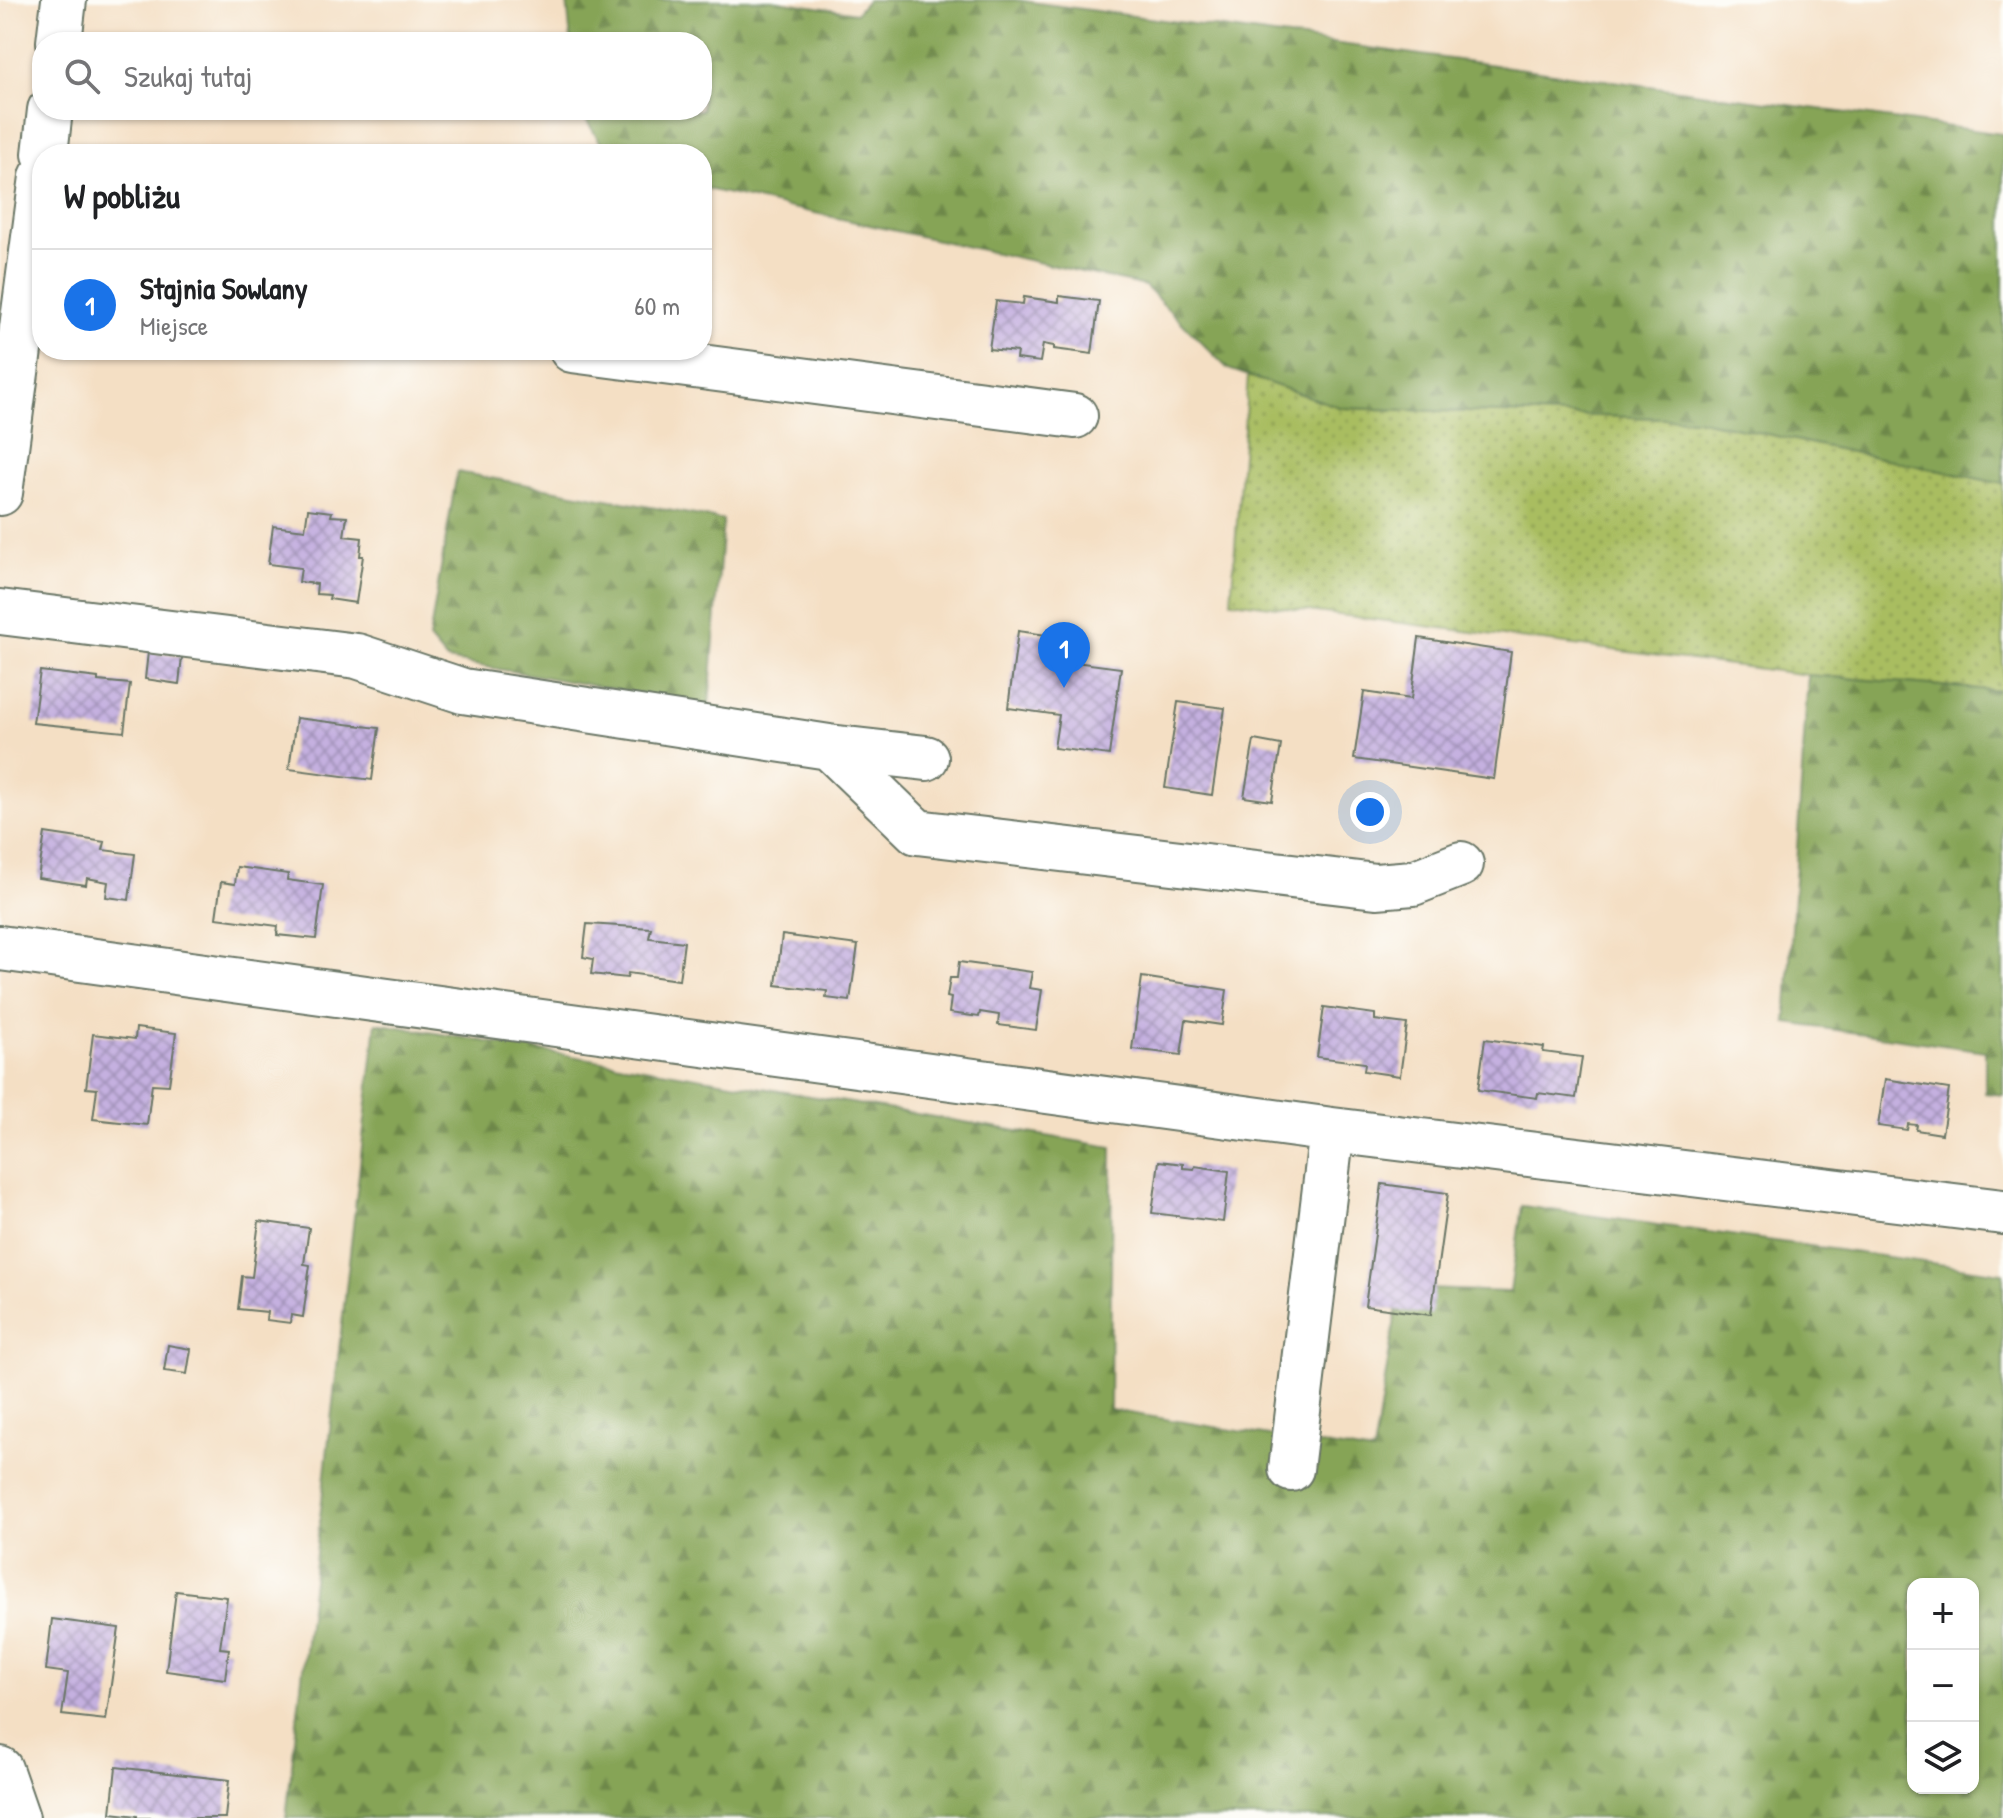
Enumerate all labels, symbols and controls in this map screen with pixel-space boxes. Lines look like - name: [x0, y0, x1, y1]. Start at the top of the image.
- search box: [32, 32, 712, 120]
- icon: search: [60, 54, 104, 98]
- text: Szukaj tutaj: [124, 56, 252, 96]
- text: W pobliżu: [64, 173, 180, 219]
- text: Stajnia Sowlany: [140, 268, 308, 308]
- text: 1: [85, 288, 95, 323]
- text: 60 m: [634, 288, 680, 323]
- text: Miejsce: [140, 308, 208, 343]
- pin: 1: [1038, 622, 1090, 688]
- your location: [1350, 792, 1390, 832]
- map controls: [1907, 1578, 1979, 1794]
- button: +: [1907, 1578, 1979, 1650]
- button: −: [1907, 1650, 1979, 1722]
- button: layers: [1907, 1722, 1979, 1794]

